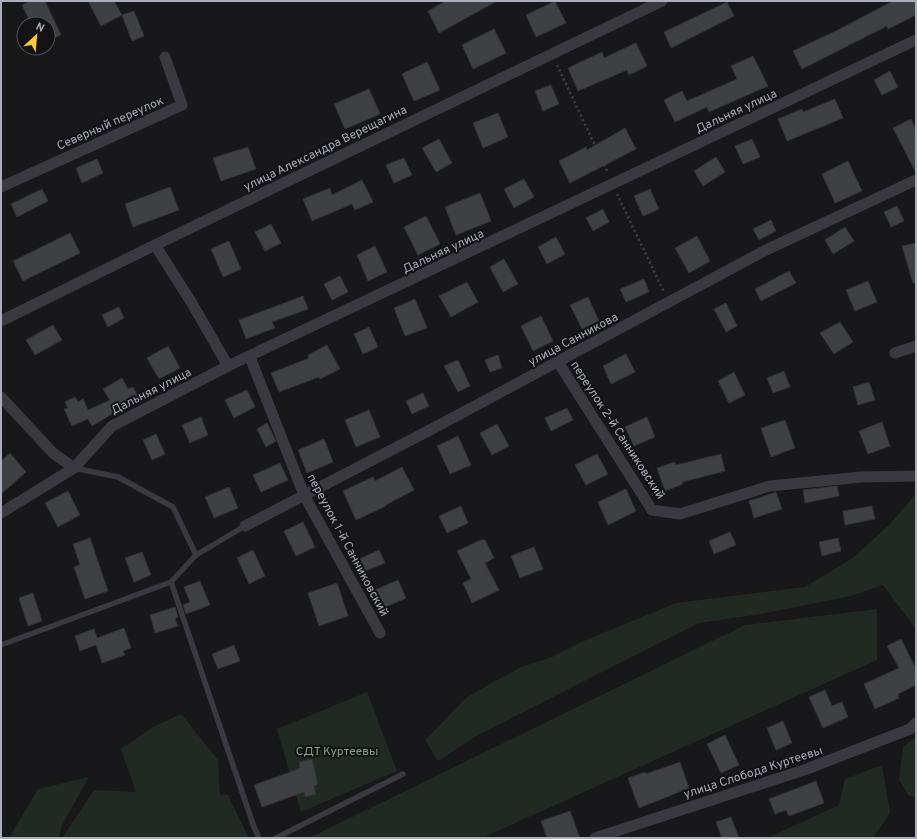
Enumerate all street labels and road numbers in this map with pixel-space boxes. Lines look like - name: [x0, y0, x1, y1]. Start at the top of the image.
- street label: Дальняя улица: [693, 86, 780, 138]
- street label: Северный переулок: [55, 93, 166, 155]
- street label: улица Александра Верещагина: [241, 102, 410, 196]
- street label: Дальняя улица: [400, 226, 487, 278]
- street label: улица Санникова: [526, 309, 621, 370]
- street label: переулок 2-й Санниковский: [566, 358, 668, 503]
- street label: Дальняя улица: [108, 365, 194, 419]
- street label: переулок 1-й Санниковский: [303, 471, 392, 620]
- street label: улица Слобода Куртеевы: [682, 743, 825, 803]

